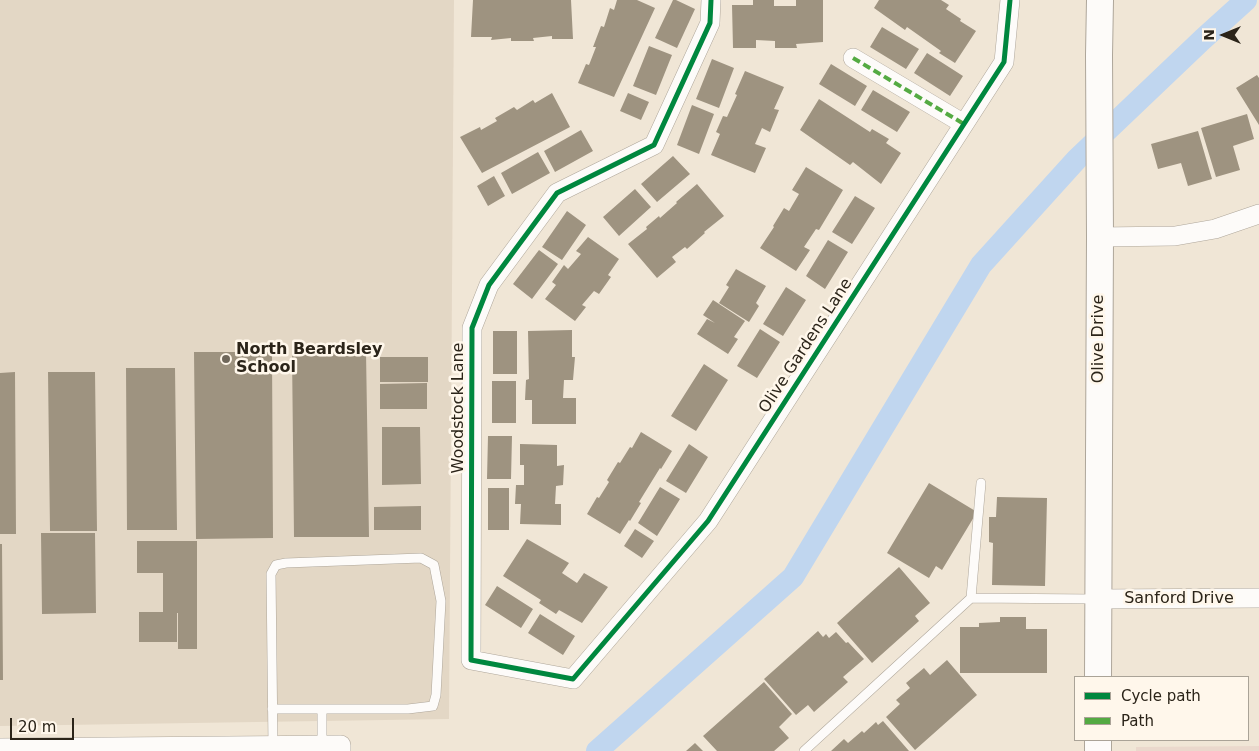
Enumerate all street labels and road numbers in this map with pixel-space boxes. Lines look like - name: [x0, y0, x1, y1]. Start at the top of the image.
- street label: Olive Gardens Lane: [755, 275, 857, 417]
- street label: Olive Drive: [1089, 295, 1109, 383]
- street label: Woodstock Lane: [449, 343, 469, 473]
- street label: Sanford Drive: [1124, 589, 1234, 609]

